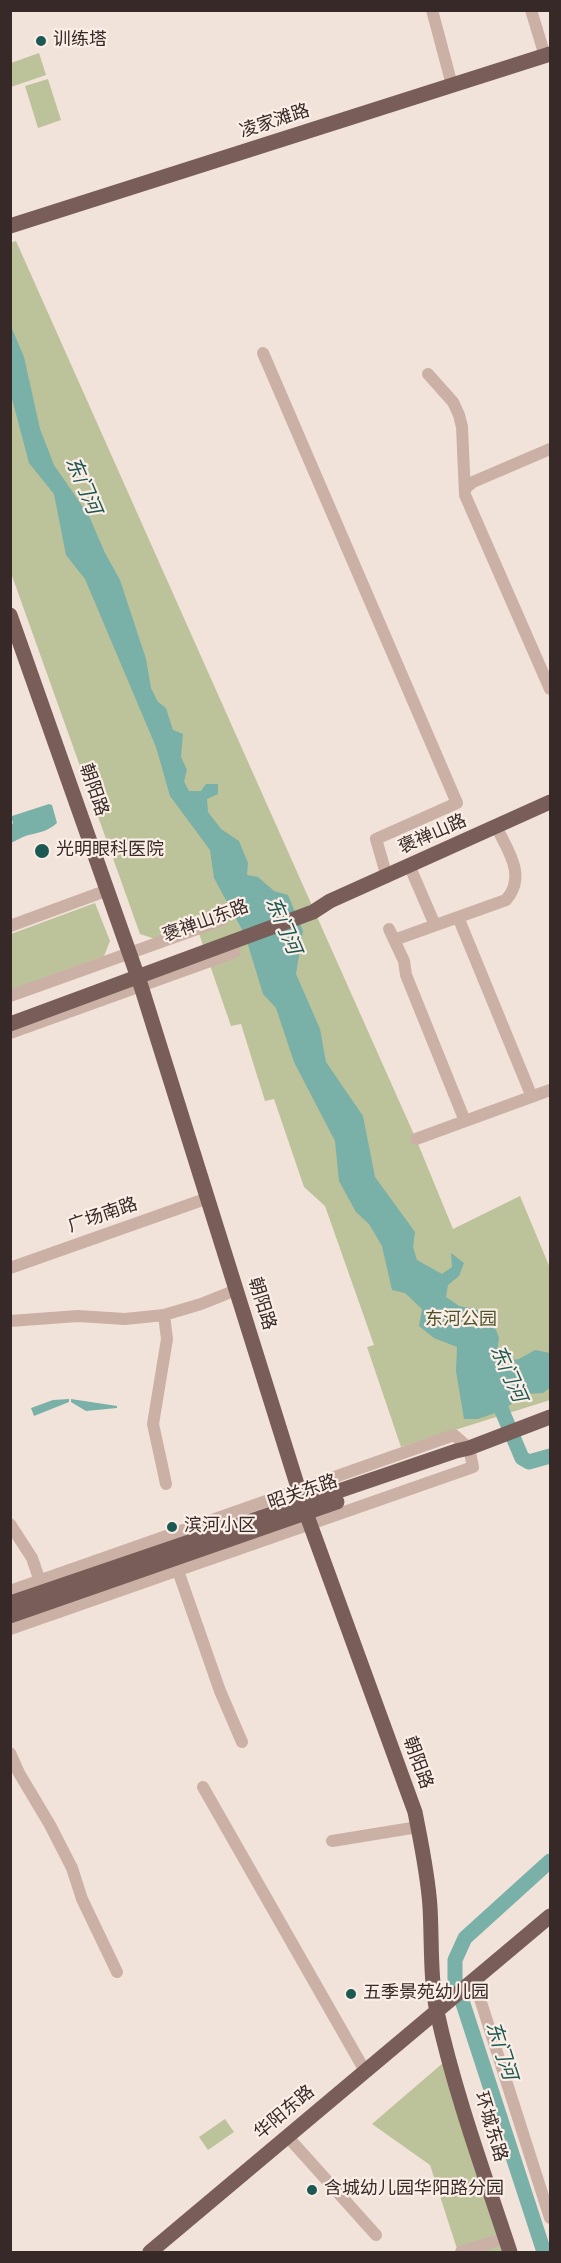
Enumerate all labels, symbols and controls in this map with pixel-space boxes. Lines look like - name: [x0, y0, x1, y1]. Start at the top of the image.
- place label: 训练塔: [53, 30, 107, 52]
- marker: 训练塔: [34, 34, 48, 48]
- street label: 凌家滩路: [237, 101, 313, 143]
- water label: 东门河: [59, 454, 105, 518]
- street label: 朝阳路: [74, 761, 112, 819]
- street label: 褒禅山路: [396, 810, 470, 860]
- place label: 光明眼科医院: [56, 840, 164, 862]
- marker: 光明眼科医院: [33, 842, 51, 860]
- water label: 东门河: [259, 894, 305, 958]
- street label: 褒禅山东路: [160, 896, 252, 948]
- street label: 广场南路: [65, 1194, 141, 1238]
- street label: 朝阳路: [243, 1275, 279, 1333]
- park label: 东河公园: [425, 1310, 497, 1332]
- water label: 东门河: [484, 1342, 530, 1406]
- street label: 昭关东路: [265, 1471, 341, 1515]
- place label: 滨河小区: [184, 1516, 256, 1538]
- marker: 滨河小区: [165, 1520, 179, 1534]
- street label: 朝阳路: [398, 1734, 436, 1792]
- place label: 五季景苑幼儿园: [363, 1983, 489, 2005]
- marker: 五季景苑幼儿园: [344, 1987, 358, 2001]
- water label: 东门河: [479, 2019, 521, 2083]
- street label: 华阳东路: [250, 2082, 320, 2144]
- street label: 环城东路: [469, 2089, 511, 2165]
- place label: 含城幼儿园华阳路分园: [324, 2179, 504, 2201]
- marker: 含城幼儿园华阳路分园: [305, 2183, 319, 2197]

